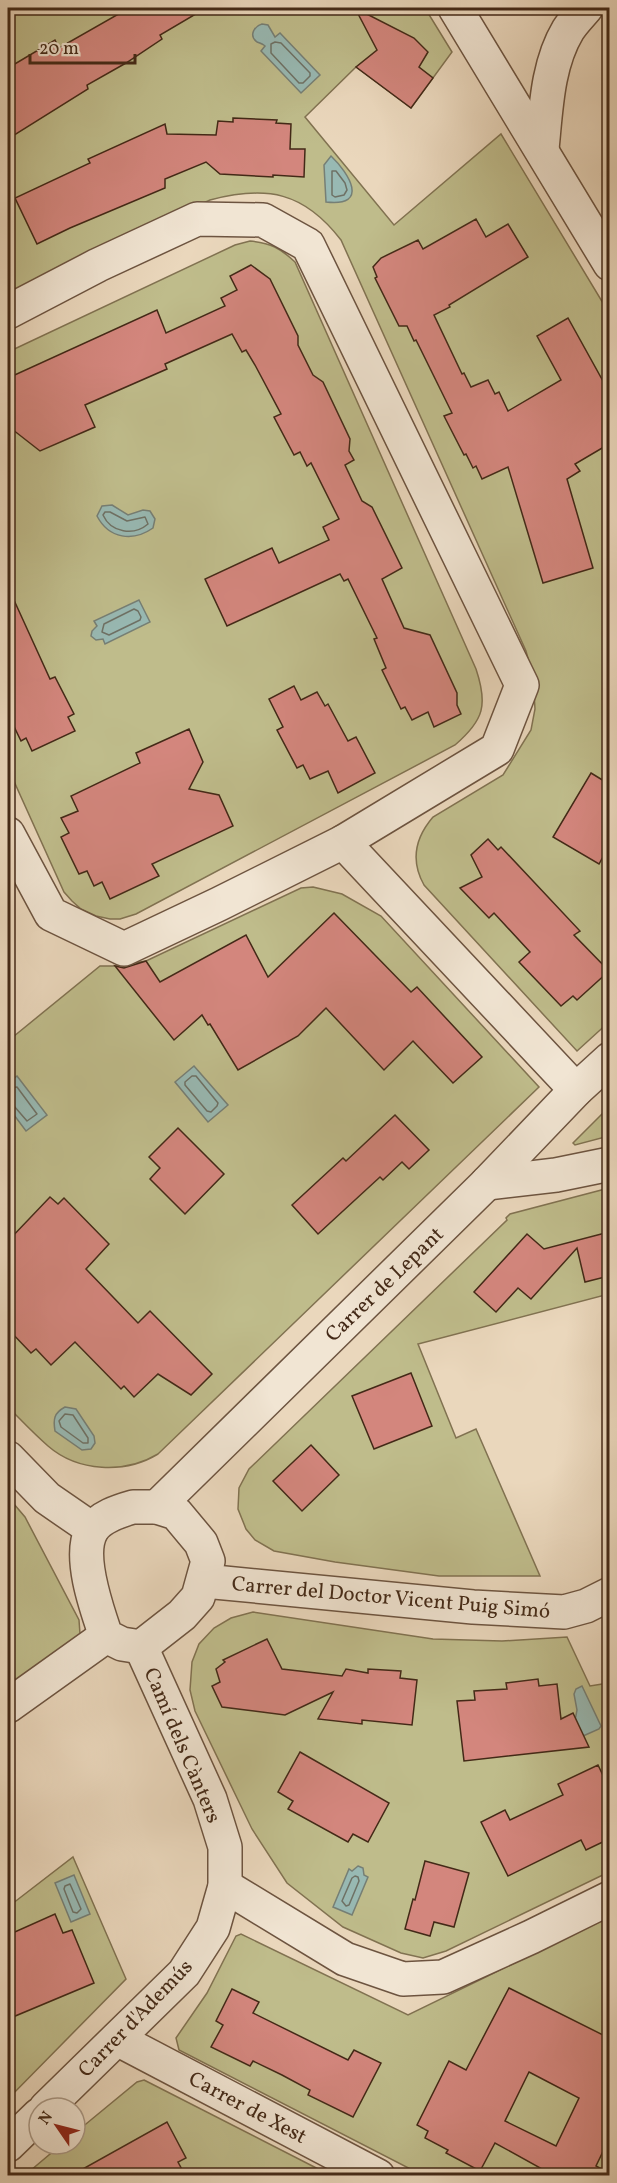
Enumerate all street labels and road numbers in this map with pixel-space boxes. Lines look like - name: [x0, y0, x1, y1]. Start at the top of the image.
- street label: Carrer de Lepant: [319, 1221, 451, 1349]
- street label: Carrer del Doctor Vicent Puig Simó: [230, 1570, 551, 1627]
- street label: Camí dels Cànters: [136, 1663, 227, 1828]
- street label: Carrer d'Ademús: [72, 1953, 200, 2085]
- street label: Carrer de Xest: [183, 2065, 311, 2152]

